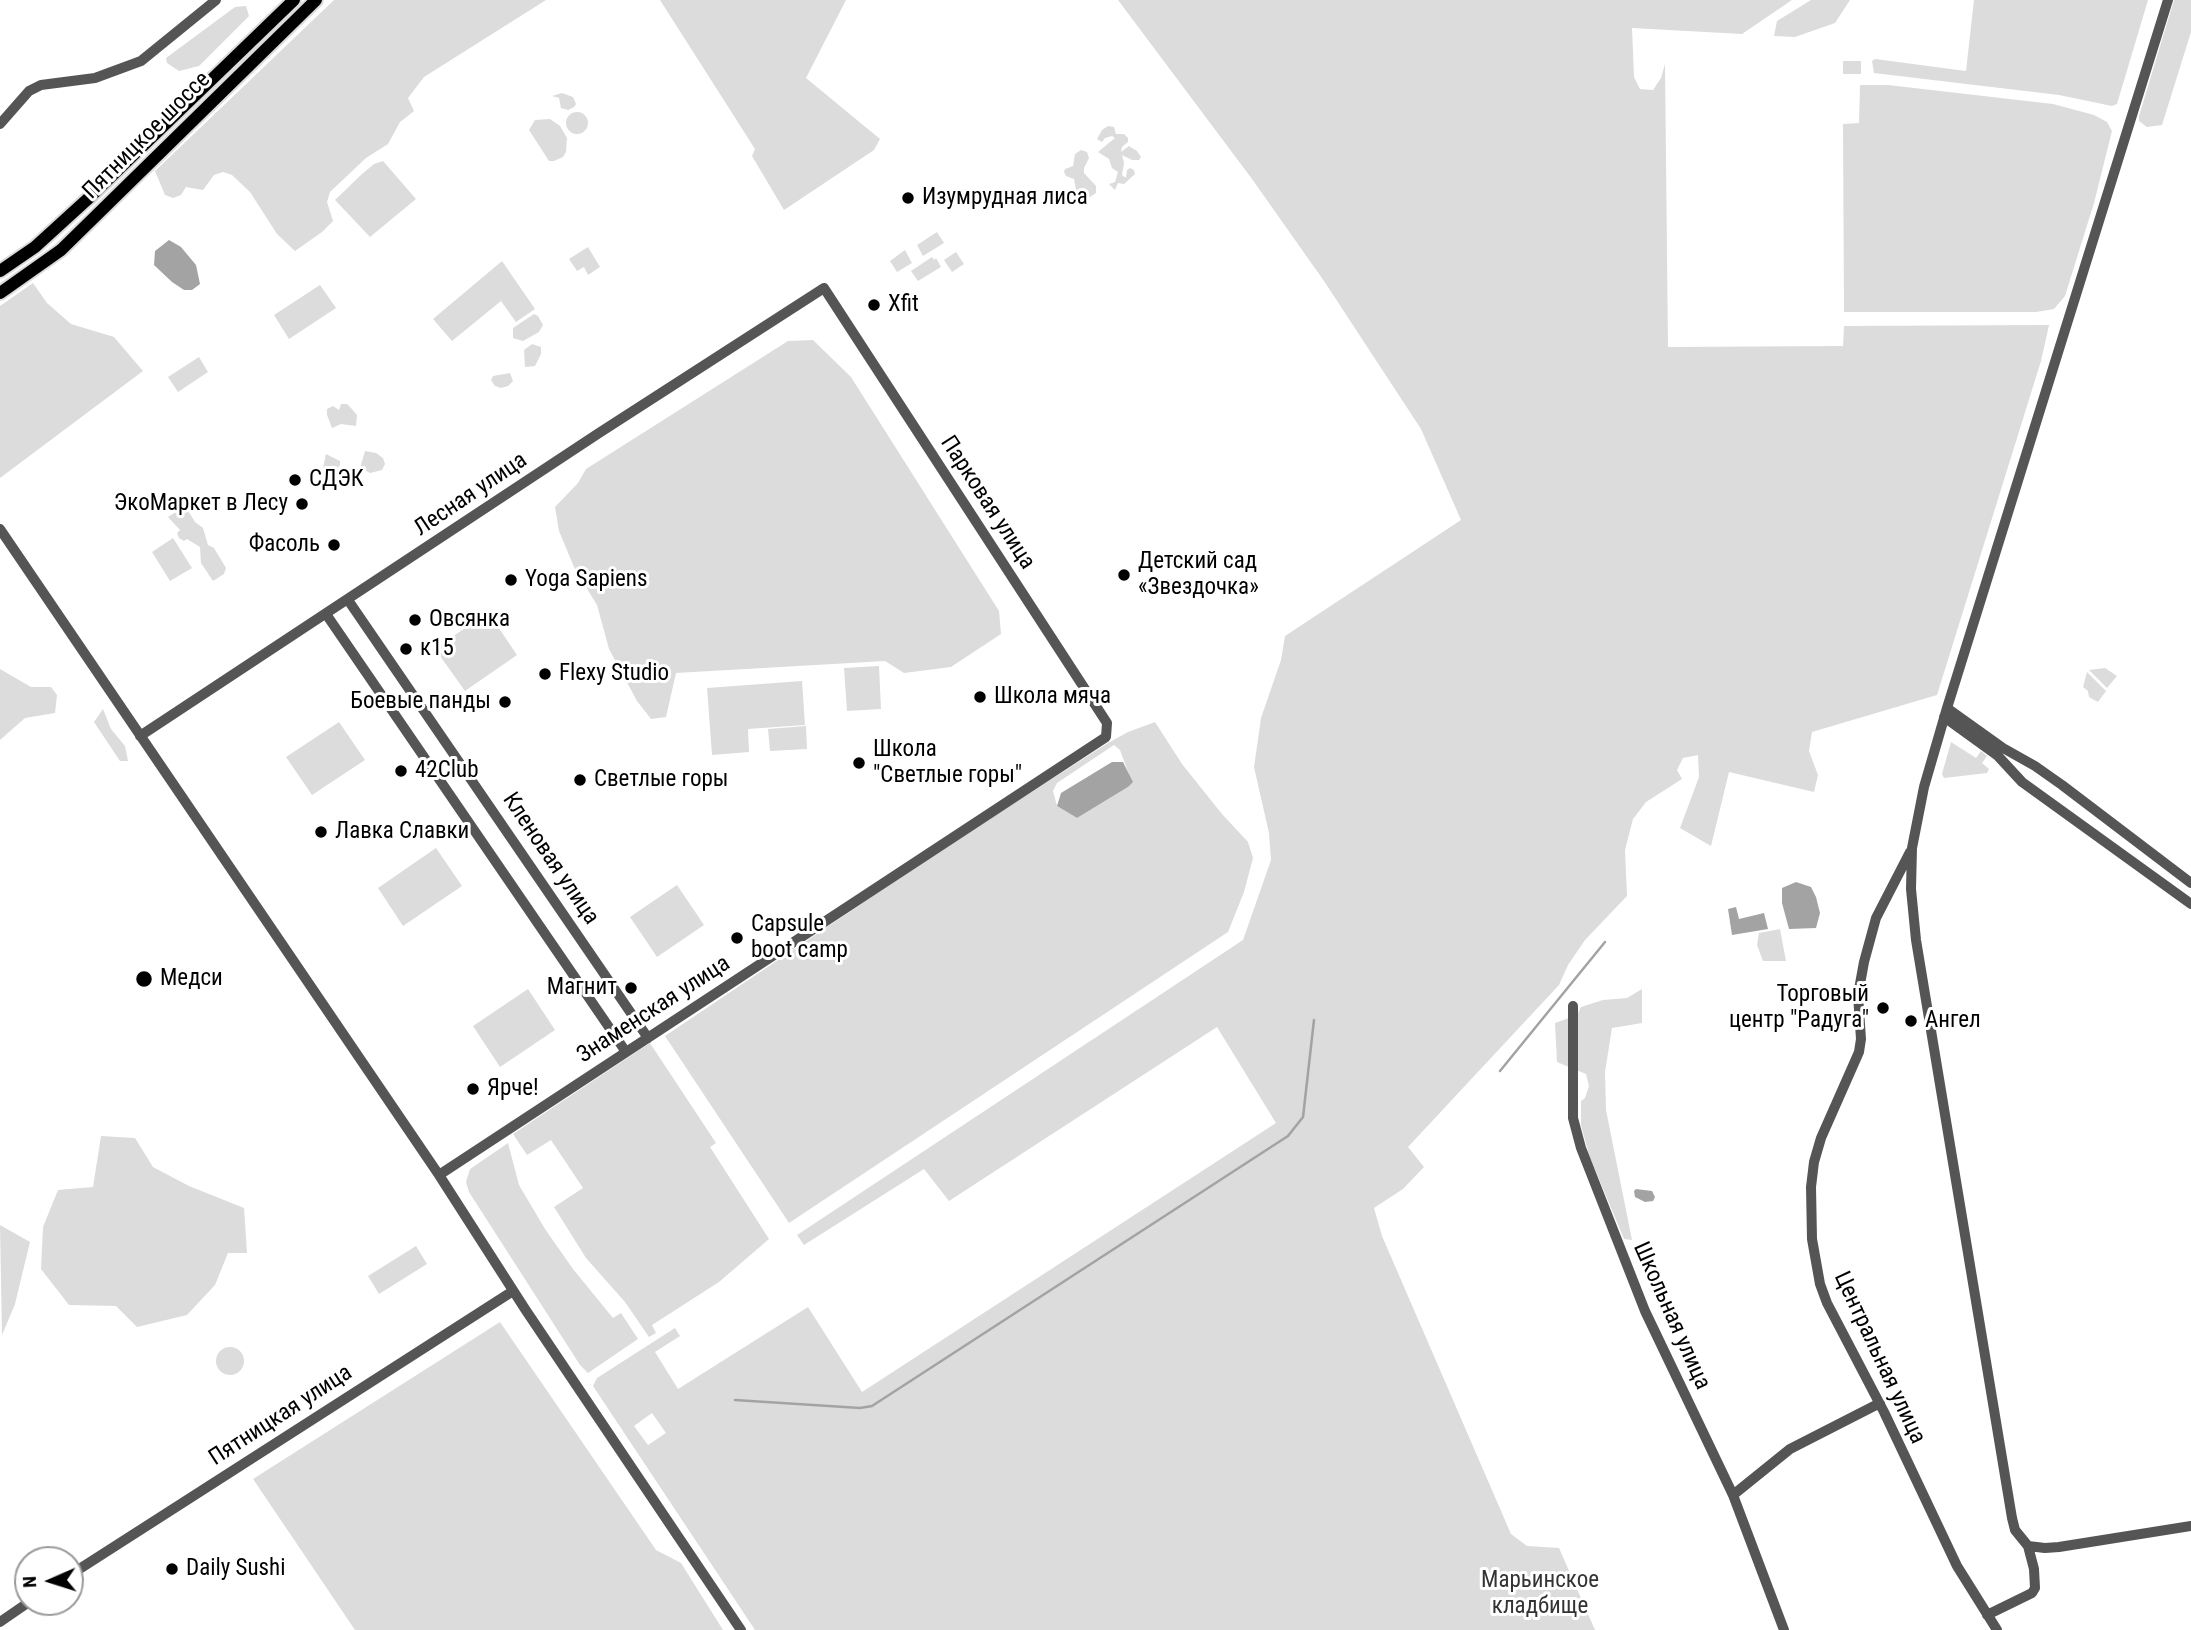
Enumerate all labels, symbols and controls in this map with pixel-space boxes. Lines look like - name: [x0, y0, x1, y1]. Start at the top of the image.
- street label: Пятницкое шоссе: [78, 67, 216, 205]
- place label: Изумрудная лиса: [922, 184, 1088, 212]
- marker: Изумрудная лиса: [900, 190, 916, 206]
- place label: Xfit: [888, 291, 919, 319]
- marker: Xfit: [866, 297, 882, 313]
- street label: Парковая улица: [934, 431, 1040, 575]
- street label: Лесная улица: [409, 447, 533, 543]
- place label: СДЭК: [309, 466, 364, 494]
- marker: СДЭК: [287, 472, 303, 488]
- place label: ЭкоМаркет в Лесу: [114, 490, 288, 518]
- marker: ЭкоМаркет в Лесу: [294, 496, 310, 512]
- place label: Фасоль: [249, 531, 320, 559]
- marker: Фасоль: [326, 537, 342, 553]
- place label: Детский сад «Звездочка»: [1138, 548, 1259, 602]
- place label: Yoga Sapiens: [525, 566, 648, 594]
- marker: Детский сад «Звездочка»: [1116, 567, 1132, 583]
- marker: Yoga Sapiens: [503, 572, 519, 588]
- place label: Овсянка: [429, 606, 510, 634]
- marker: Овсянка: [407, 612, 423, 628]
- place label: к15: [420, 635, 454, 663]
- marker: к15: [398, 641, 414, 657]
- place label: Flexy Studio: [559, 660, 669, 688]
- marker: Flexy Studio: [537, 666, 553, 682]
- place label: Школа мяча: [994, 683, 1111, 711]
- place label: Боевые панды: [350, 688, 491, 716]
- marker: Школа мяча: [972, 689, 988, 705]
- marker: Боевые панды: [497, 694, 513, 710]
- place label: Школа "Светлые горы": [873, 736, 1022, 790]
- marker: Школа "Светлые горы": [851, 755, 867, 771]
- place label: 42Club: [415, 757, 478, 785]
- marker: 42Club: [393, 763, 409, 779]
- place label: Светлые горы: [594, 766, 728, 794]
- marker: Светлые горы: [572, 772, 588, 788]
- street label: Кленовая улица: [496, 788, 604, 930]
- place label: Лавка Славки: [335, 818, 469, 846]
- marker: Лавка Славки: [313, 824, 329, 840]
- place label: Capsule boot camp: [751, 911, 848, 965]
- marker: Capsule boot camp: [729, 930, 745, 946]
- street label: Знаменская улица: [572, 950, 736, 1070]
- place label: Медси: [160, 965, 223, 993]
- marker: Медси: [134, 969, 154, 989]
- place label: Магнит: [547, 974, 617, 1002]
- marker: Магнит: [623, 980, 639, 996]
- place label: Торговый центр "Радуга": [1729, 981, 1869, 1035]
- marker: Торговый центр "Радуга": [1875, 1000, 1891, 1016]
- place label: Ангел: [1925, 1007, 1981, 1035]
- marker: Ангел: [1903, 1013, 1919, 1029]
- place label: Ярче!: [487, 1075, 539, 1103]
- marker: Ярче!: [465, 1081, 481, 1097]
- street label: Школьная улица: [1626, 1238, 1716, 1394]
- street label: Центральная улица: [1827, 1268, 1931, 1448]
- street label: Пятницкая улица: [204, 1360, 358, 1472]
- north arrow: [14, 1546, 84, 1616]
- place label: Daily Sushi: [186, 1555, 285, 1583]
- marker: Daily Sushi: [164, 1561, 180, 1577]
- park label: Марьинское кладбище: [1481, 1567, 1599, 1621]
- text: N: [18, 1576, 41, 1588]

